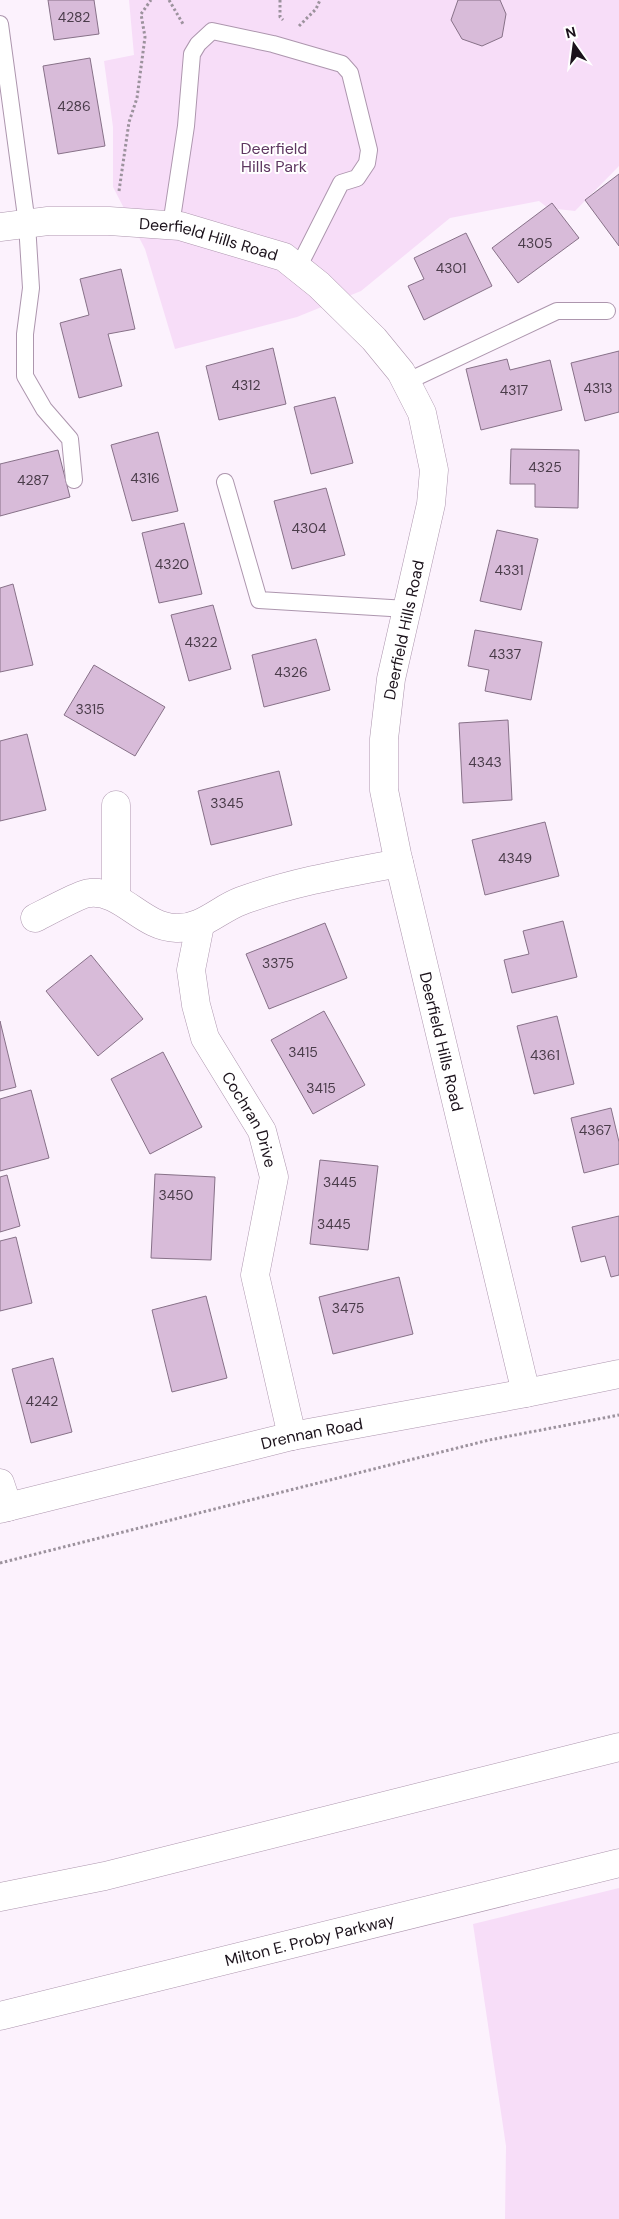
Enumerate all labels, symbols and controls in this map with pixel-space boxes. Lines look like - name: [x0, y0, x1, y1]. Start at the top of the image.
- house number: 4282: [58, 8, 90, 26]
- north arrow: [549, 20, 599, 70]
- text: N: [564, 22, 578, 42]
- house number: 4286: [57, 97, 91, 115]
- park label: Deerfield Hills Park: [241, 138, 307, 177]
- street label: Deerfield Hills Road: [138, 213, 281, 265]
- house number: 4305: [518, 234, 552, 252]
- house number: 4301: [436, 259, 466, 277]
- house number: 4312: [232, 376, 260, 394]
- house number: 4313: [583, 379, 613, 397]
- house number: 4317: [500, 381, 528, 399]
- house number: 4325: [528, 458, 562, 476]
- house number: 4316: [130, 469, 160, 487]
- house number: 4287: [17, 471, 49, 489]
- house number: 4304: [292, 519, 327, 537]
- house number: 4320: [155, 555, 189, 573]
- street label: Deerfield Hills Road: [379, 558, 429, 702]
- house number: 4331: [494, 561, 524, 579]
- house number: 4322: [185, 633, 217, 651]
- house number: 4337: [489, 645, 521, 663]
- house number: 4326: [274, 663, 308, 681]
- house number: 3315: [75, 700, 105, 718]
- house number: 4343: [468, 753, 502, 771]
- house number: 3345: [210, 794, 244, 812]
- house number: 4349: [498, 849, 532, 867]
- house number: 3375: [262, 954, 294, 972]
- street label: Deerfield Hills Road: [415, 970, 469, 1113]
- house number: 3415: [288, 1043, 318, 1061]
- house number: 4361: [530, 1046, 560, 1064]
- street label: Cochran Drive: [217, 1067, 282, 1170]
- house number: 3415: [306, 1079, 336, 1097]
- house number: 4367: [579, 1121, 611, 1139]
- house number: 3445: [323, 1173, 357, 1191]
- house number: 3450: [159, 1186, 193, 1204]
- house number: 3445: [317, 1215, 351, 1233]
- house number: 3475: [332, 1299, 364, 1317]
- house number: 4242: [26, 1392, 58, 1410]
- street label: Drennan Road: [259, 1413, 365, 1454]
- street label: Milton E. Proby Parkway: [223, 1908, 397, 1971]

